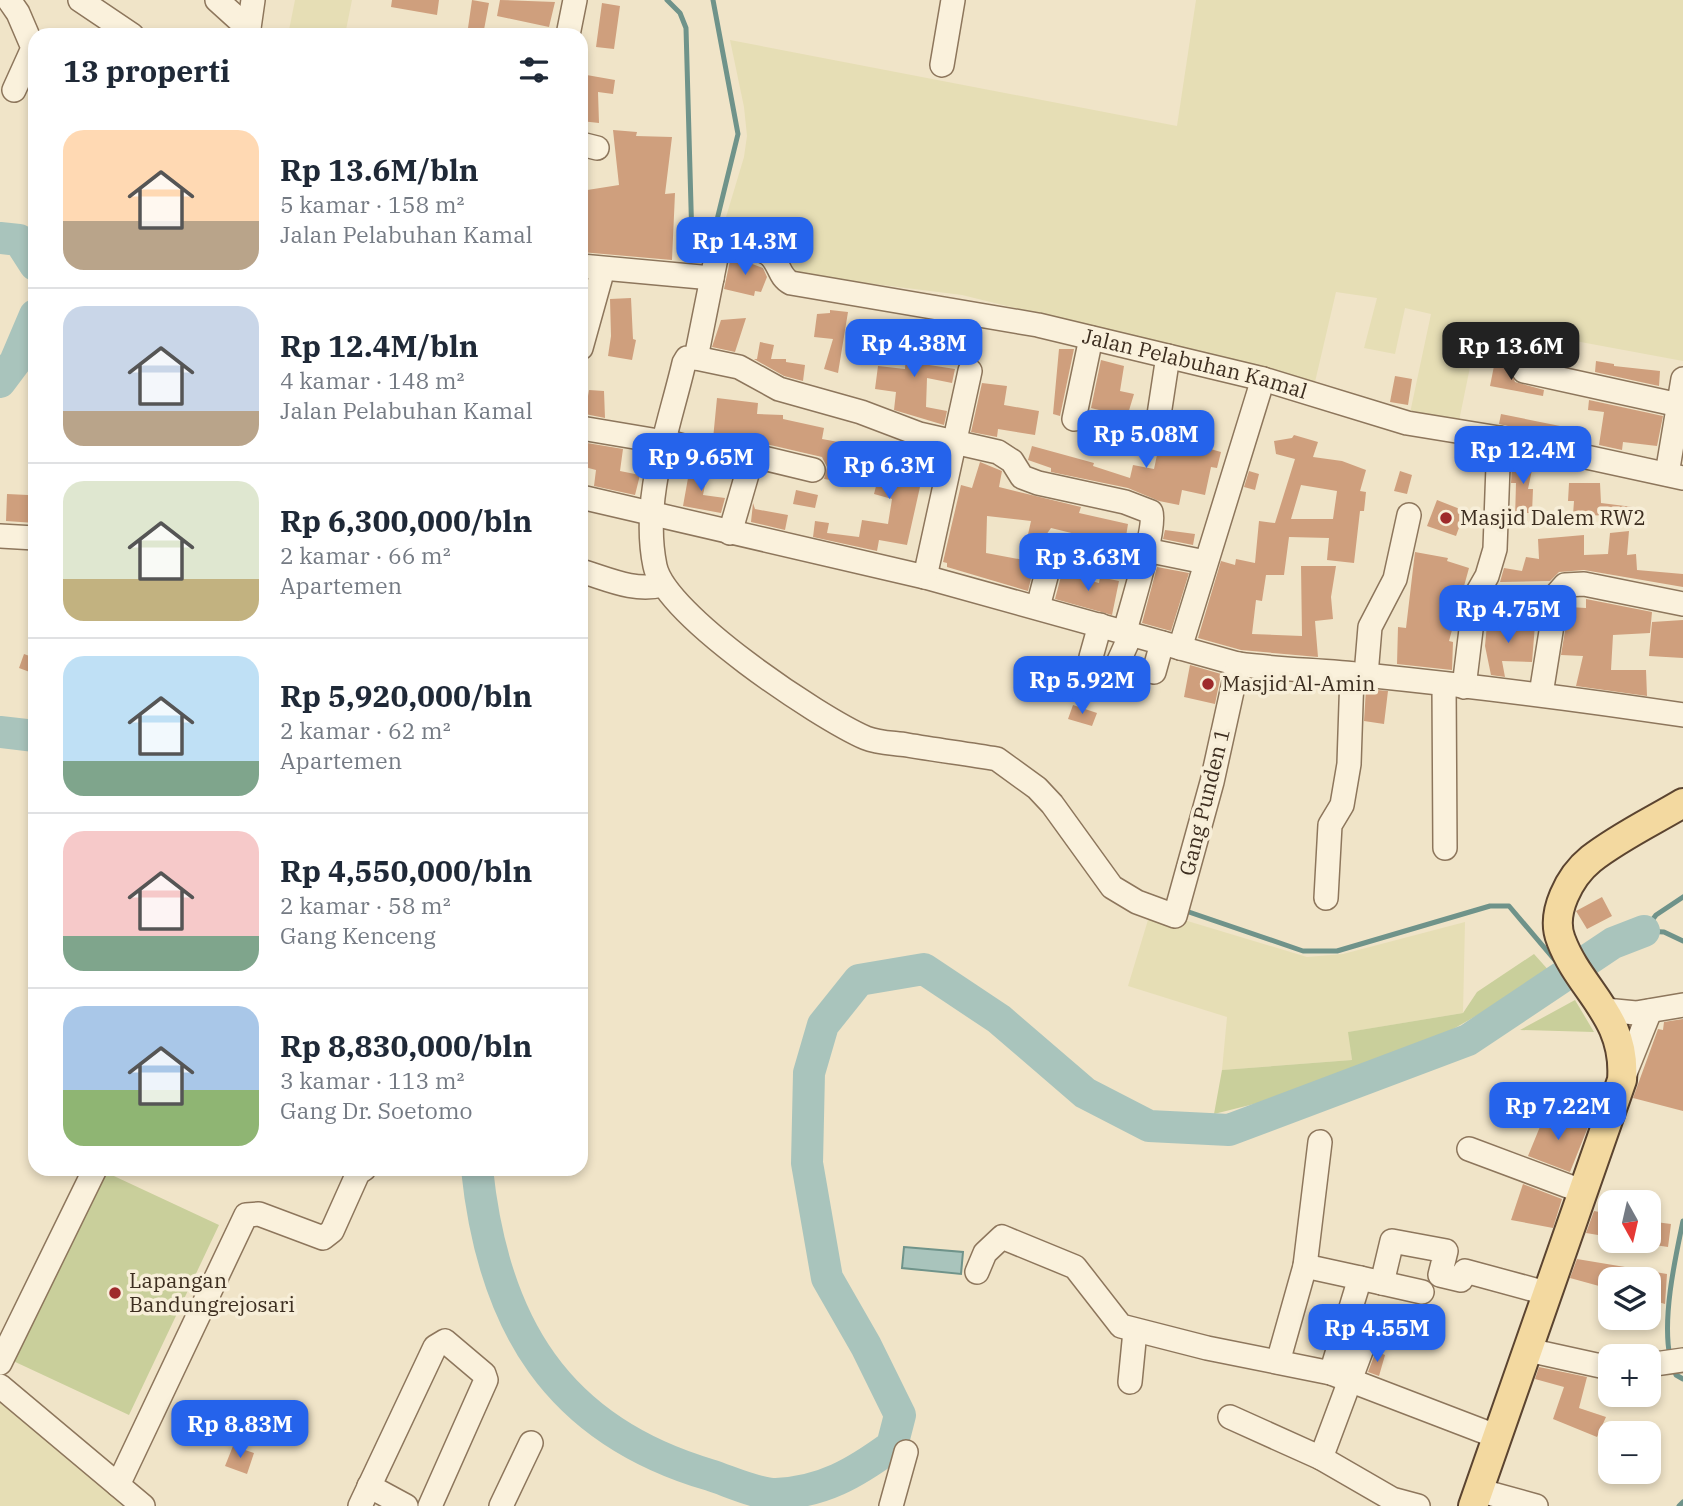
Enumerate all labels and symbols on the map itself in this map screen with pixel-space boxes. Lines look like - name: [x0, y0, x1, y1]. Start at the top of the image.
- pin: Rp 14.3M: [673, 218, 817, 277]
- pin: Rp 4.38M: [842, 320, 986, 379]
- street label: Jalan Pelabuhan Kamal: [1080, 321, 1311, 405]
- pin: Rp 13.6M: [1439, 322, 1583, 382]
- pin: Rp 5.08M: [1074, 410, 1218, 470]
- pin: Rp 12.4M: [1451, 426, 1595, 486]
- pin: Rp 9.65M: [629, 434, 773, 493]
- pin: Rp 6.3M: [824, 442, 954, 501]
- place label: Masjid Dalem RW2: [1460, 503, 1646, 531]
- marker: Masjid Dalem RW2: [1438, 510, 1454, 526]
- pin: Rp 3.63M: [1016, 534, 1160, 593]
- pin: Rp 4.75M: [1436, 586, 1580, 645]
- pin: Rp 5.92M: [1010, 656, 1154, 716]
- place label: Masjid Al-Amin: [1222, 669, 1375, 697]
- marker: Masjid Al-Amin: [1200, 676, 1216, 692]
- street label: Gang Punden 1: [1172, 725, 1236, 878]
- pin: Rp 7.22M: [1486, 1082, 1630, 1142]
- north arrow: [1598, 1190, 1661, 1253]
- place label: Lapangan Bandungrejosari: [129, 1266, 295, 1318]
- marker: Lapangan Bandungrejosari: [107, 1285, 123, 1301]
- pin: Rp 4.55M: [1305, 1304, 1449, 1364]
- pin: Rp 8.83M: [168, 1400, 312, 1460]

